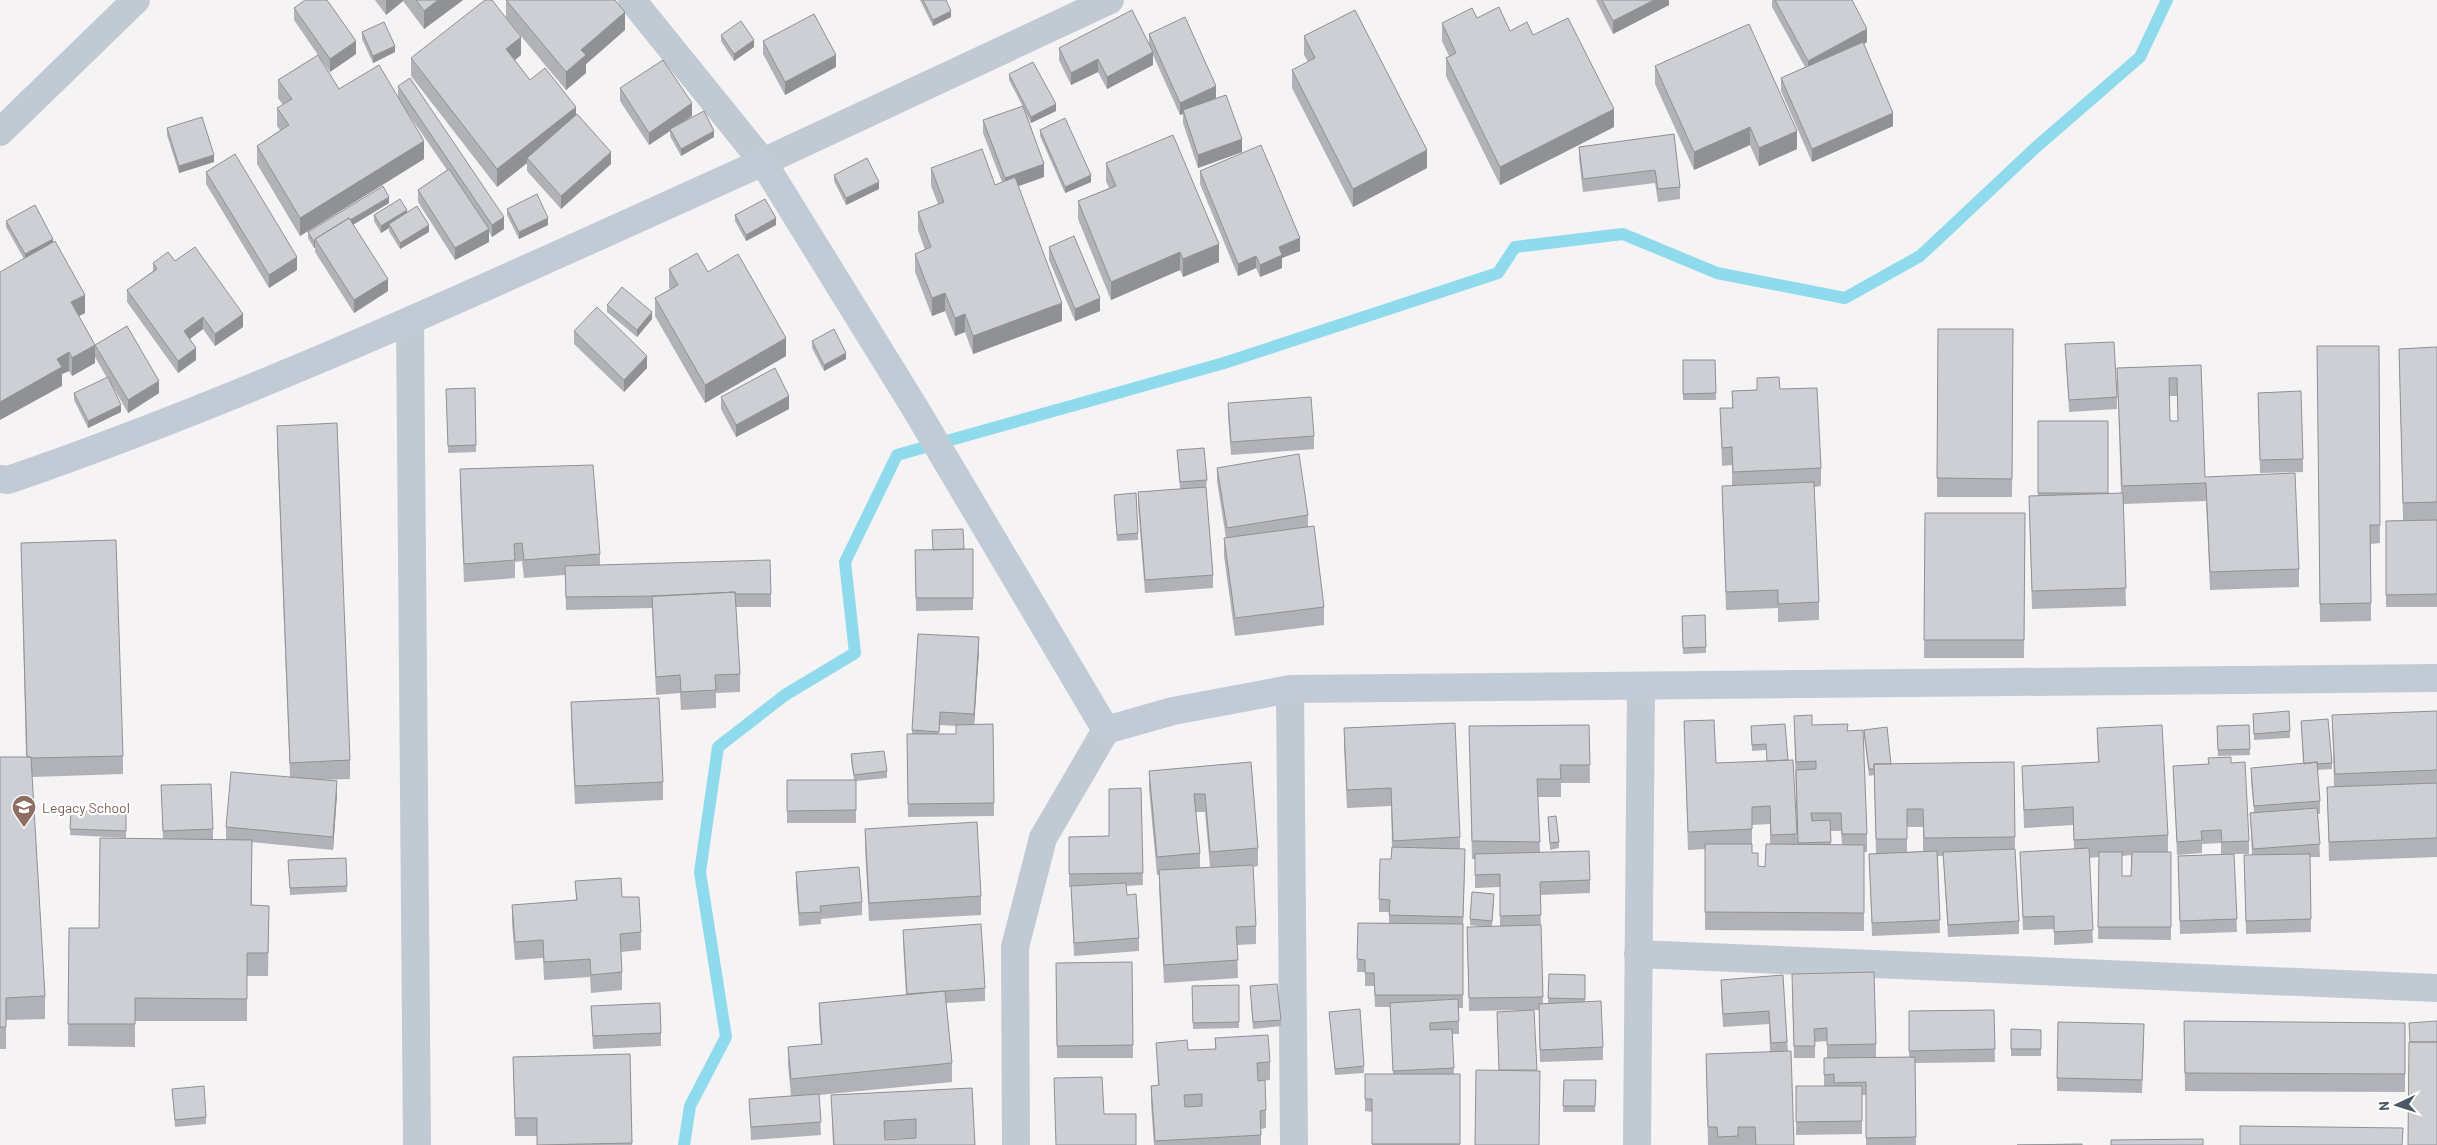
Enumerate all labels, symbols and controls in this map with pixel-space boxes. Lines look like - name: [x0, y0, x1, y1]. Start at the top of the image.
- school or university icon: Legacy School: [11, 794, 37, 828]
- place label: Legacy School: [42, 799, 130, 816]
- north arrow: [2372, 1080, 2422, 1130]
- text: N: [2375, 1101, 2392, 1111]

